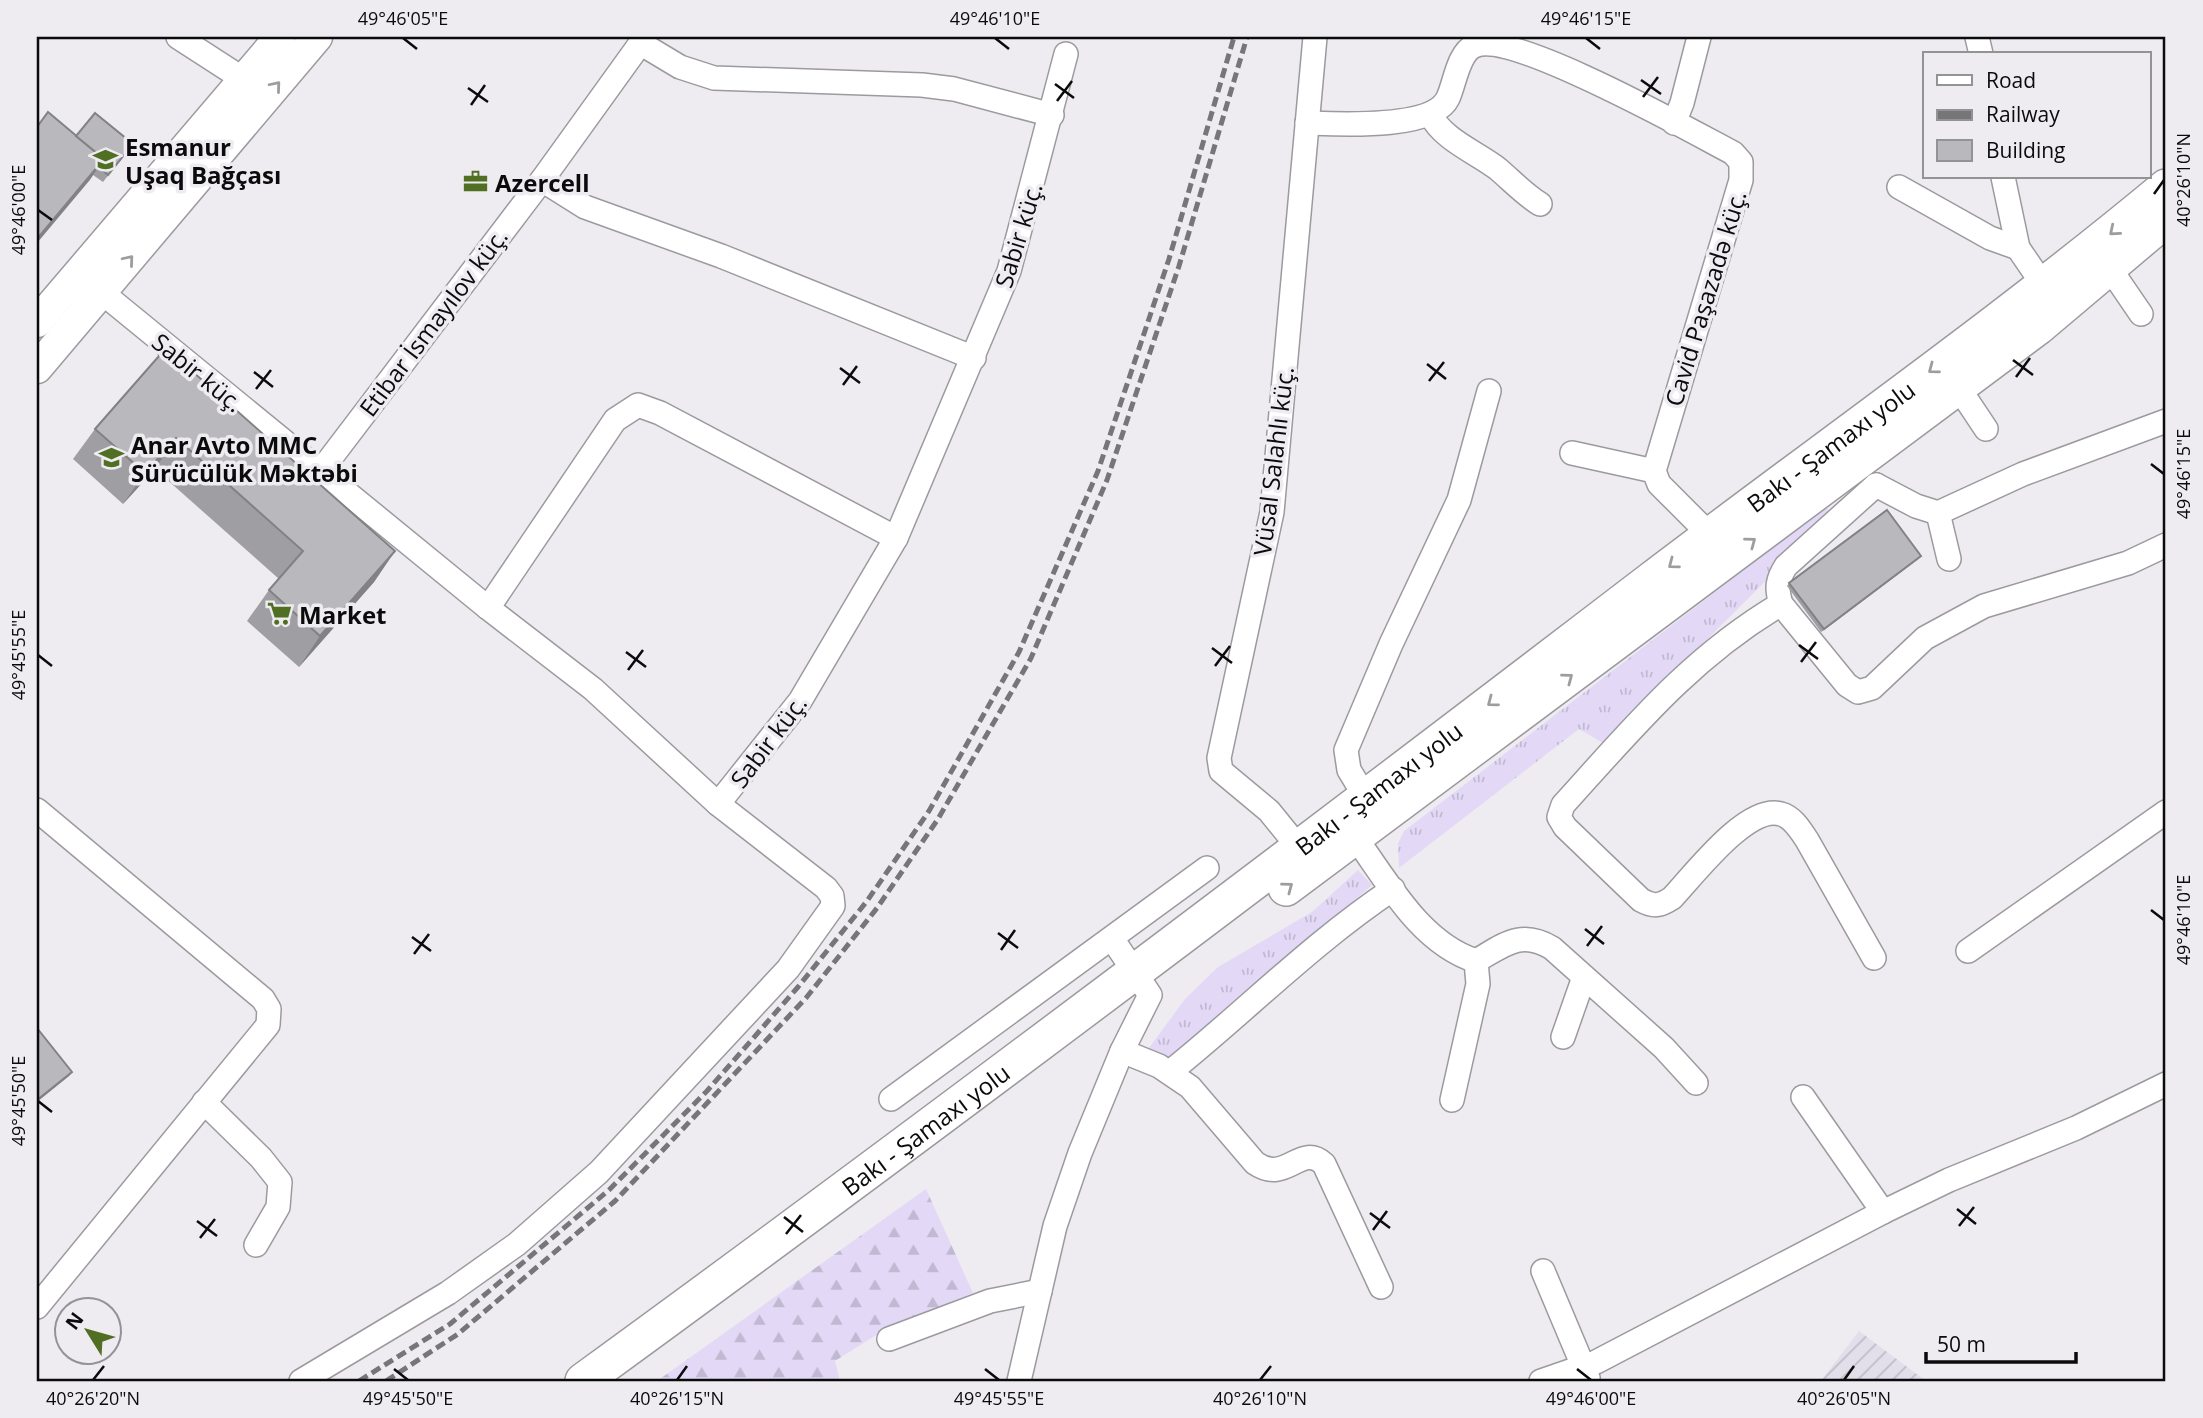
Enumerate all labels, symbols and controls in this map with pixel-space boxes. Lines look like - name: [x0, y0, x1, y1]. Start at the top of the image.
- text: 49°46'05"E: [358, 6, 448, 30]
- text: 49°46'10"E: [950, 6, 1040, 30]
- text: 49°46'15"E: [1541, 6, 1631, 30]
- legend: [1923, 52, 2150, 178]
- text: Road: [1986, 66, 2036, 94]
- one-way arrow: [267, 82, 280, 94]
- text: Railway: [1986, 100, 2060, 128]
- place label: Esmanur Uşaq Bağçası: [125, 130, 281, 191]
- text: 40°26'10"N: [2171, 133, 2195, 227]
- text: Building: [1986, 136, 2065, 164]
- school or university icon: Esmanur Uşaq Bağçası: [91, 146, 119, 174]
- text: 49°46'00"E: [6, 165, 30, 255]
- place label: Azercell: [495, 166, 590, 199]
- office icon: Azercell: [461, 168, 489, 196]
- street label: Sabir küç.: [986, 178, 1050, 292]
- street label: Cavid Paşazadə küç.: [1656, 186, 1754, 410]
- street label: Etibar İsmayılov küç.: [351, 221, 515, 423]
- one-way arrow: [2109, 222, 2121, 235]
- one-way arrow: [121, 256, 133, 269]
- street label: Sabir küç.: [145, 325, 251, 419]
- one-way arrow: [1928, 361, 1941, 373]
- street label: Vüsal Salahlı küç.: [1245, 365, 1301, 557]
- street label: Bakı - Şamaxı yolu: [1739, 372, 1921, 519]
- place label: Anar Avto MMC Sürücülük Məktəbi: [131, 428, 358, 489]
- text: 49°46'15"E: [2171, 429, 2195, 519]
- school or university icon: Anar Avto MMC Sürücülük Məktəbi: [97, 444, 125, 472]
- one-way arrow: [1743, 537, 1756, 550]
- one-way arrow: [1668, 556, 1680, 568]
- place label: Market: [299, 598, 387, 631]
- supermarket icon: Market: [265, 600, 293, 628]
- text: 49°45'55"E: [6, 610, 30, 700]
- one-way arrow: [1561, 673, 1573, 686]
- street label: Sabir küç.: [722, 688, 814, 794]
- one-way arrow: [1487, 694, 1500, 707]
- street label: Bakı - Şamaxı yolu: [1288, 714, 1469, 862]
- text: 49°46'10"E: [2171, 875, 2195, 965]
- one-way arrow: [1280, 882, 1292, 895]
- street label: Bakı - Şamaxı yolu: [834, 1055, 1016, 1202]
- text: 49°45'50"E: [6, 1056, 30, 1146]
- north arrow: [52, 1296, 122, 1366]
- text: N: [59, 1307, 89, 1335]
- scale bar: [1926, 1320, 2077, 1364]
- text: 50 m: [1937, 1330, 1986, 1358]
- text: 40°26'20"N: [46, 1386, 140, 1410]
- text: 49°45'50"E: [363, 1386, 453, 1410]
- text: 40°26'15"N: [630, 1386, 724, 1410]
- text: 49°45'55"E: [954, 1386, 1044, 1410]
- text: 40°26'10"N: [1213, 1386, 1307, 1410]
- text: 49°46'00"E: [1546, 1386, 1636, 1410]
- text: 40°26'05"N: [1797, 1386, 1891, 1410]

